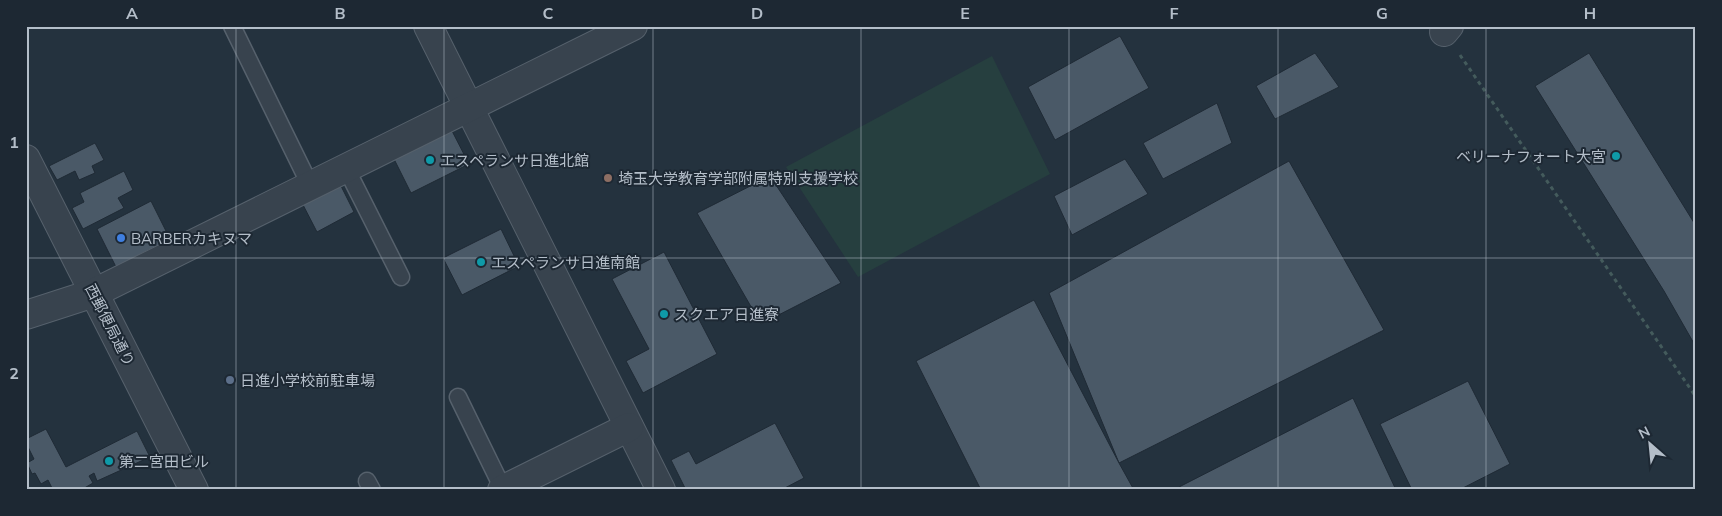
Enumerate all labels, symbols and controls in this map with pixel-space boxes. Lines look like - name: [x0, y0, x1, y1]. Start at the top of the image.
- text: A: [126, 3, 138, 23]
- text: B: [334, 3, 346, 23]
- text: C: [543, 3, 554, 23]
- text: D: [751, 3, 763, 23]
- text: E: [960, 3, 970, 23]
- text: F: [1169, 3, 1179, 23]
- text: G: [1376, 3, 1388, 23]
- text: H: [1584, 3, 1596, 23]
- text: 1: [9, 132, 19, 152]
- place label: ベリーナフォート大宮: [1456, 147, 1606, 166]
- marker: ベリーナフォート大宮: [1610, 150, 1622, 162]
- place label: エスペランサ日進北館: [440, 151, 589, 170]
- marker: エスペランサ日進北館: [424, 154, 436, 166]
- place label: 埼玉大学教育学部附属特別支援学校: [618, 169, 858, 188]
- marker: 埼玉大学教育学部附属特別支援学校: [602, 172, 614, 184]
- place label: BARBERカキヌマ: [131, 229, 252, 248]
- marker: BARBERカキヌマ: [115, 232, 127, 244]
- place label: エスペランサ日進南館: [491, 253, 640, 272]
- marker: エスペランサ日進南館: [475, 256, 487, 268]
- street label: 西郵便局通り: [81, 281, 139, 369]
- place label: スクエア日進寮: [674, 305, 779, 324]
- marker: スクエア日進寮: [658, 308, 670, 320]
- text: 2: [9, 363, 19, 383]
- place label: 日進小学校前駐車場: [240, 371, 375, 390]
- marker: 日進小学校前駐車場: [224, 374, 236, 386]
- north arrow: [1624, 418, 1674, 468]
- text: N: [1635, 422, 1653, 443]
- place label: 第二宮田ビル: [119, 452, 209, 471]
- marker: 第二宮田ビル: [103, 455, 115, 467]

